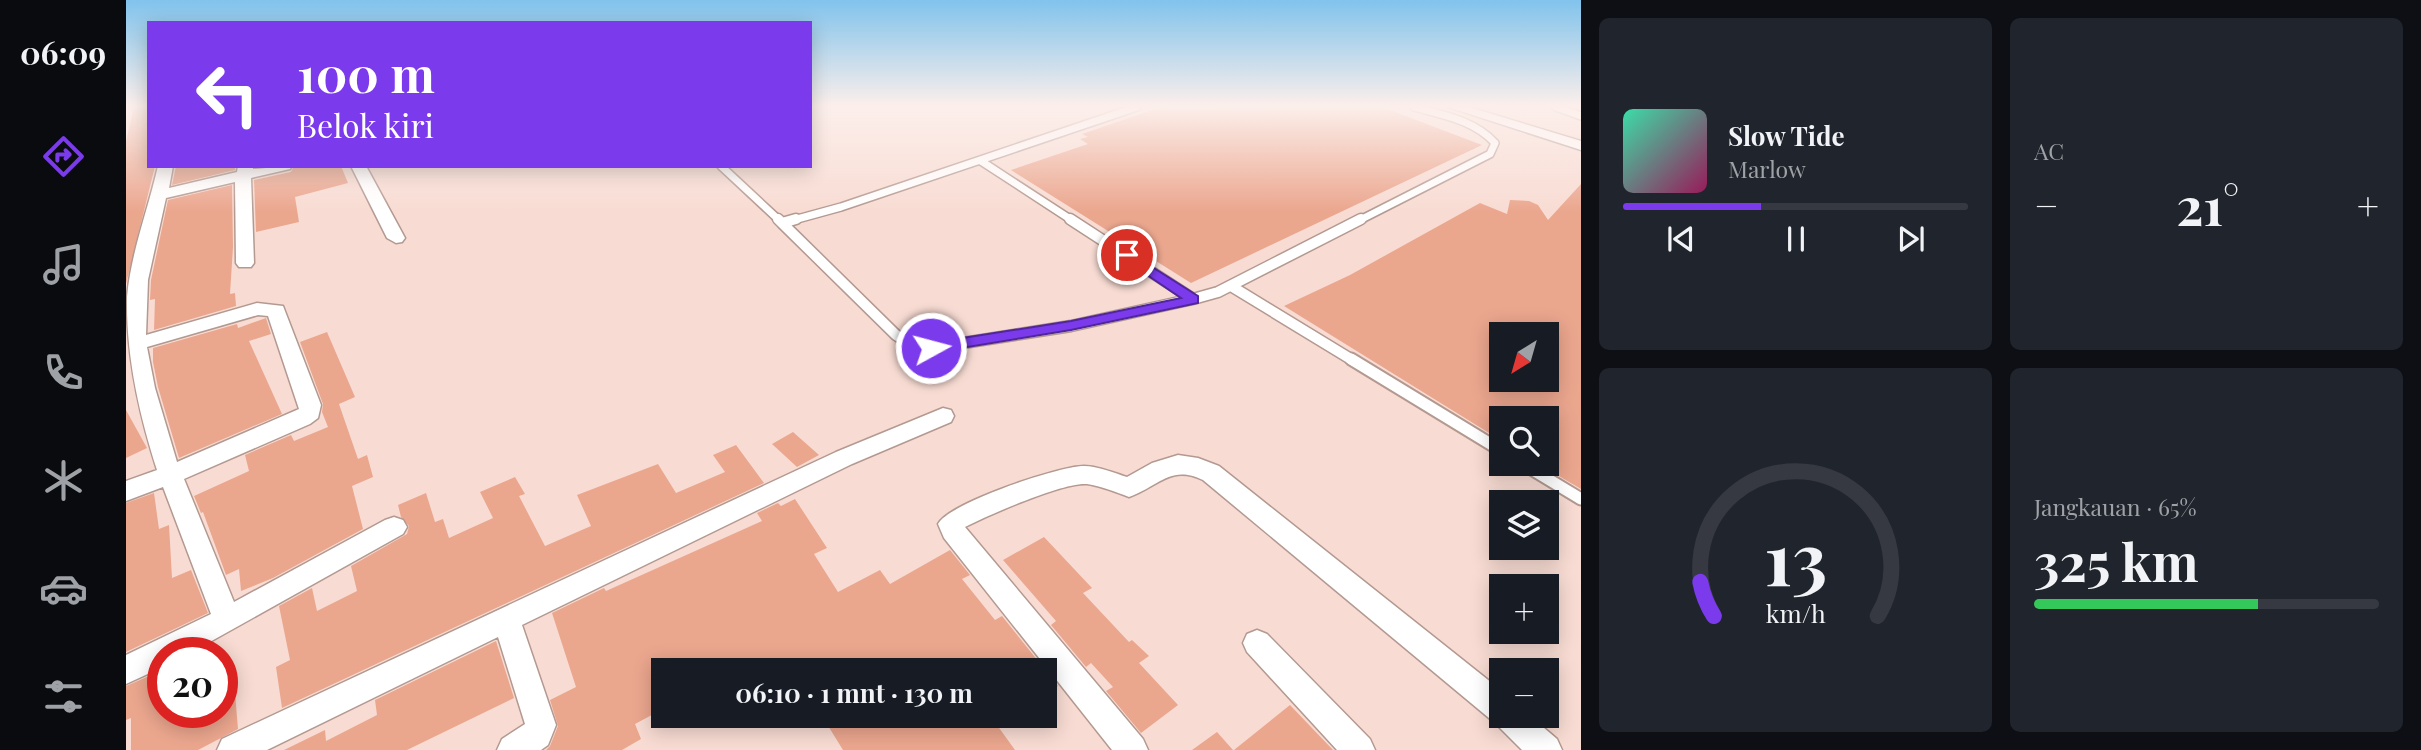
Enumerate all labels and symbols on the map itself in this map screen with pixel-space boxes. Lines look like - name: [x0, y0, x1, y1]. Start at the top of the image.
- pin: [1097, 225, 1157, 285]
- position arrow: [894, 311, 968, 385]
- north arrow: [1489, 322, 1559, 392]
- speed limit sign: 20: [147, 637, 238, 728]

